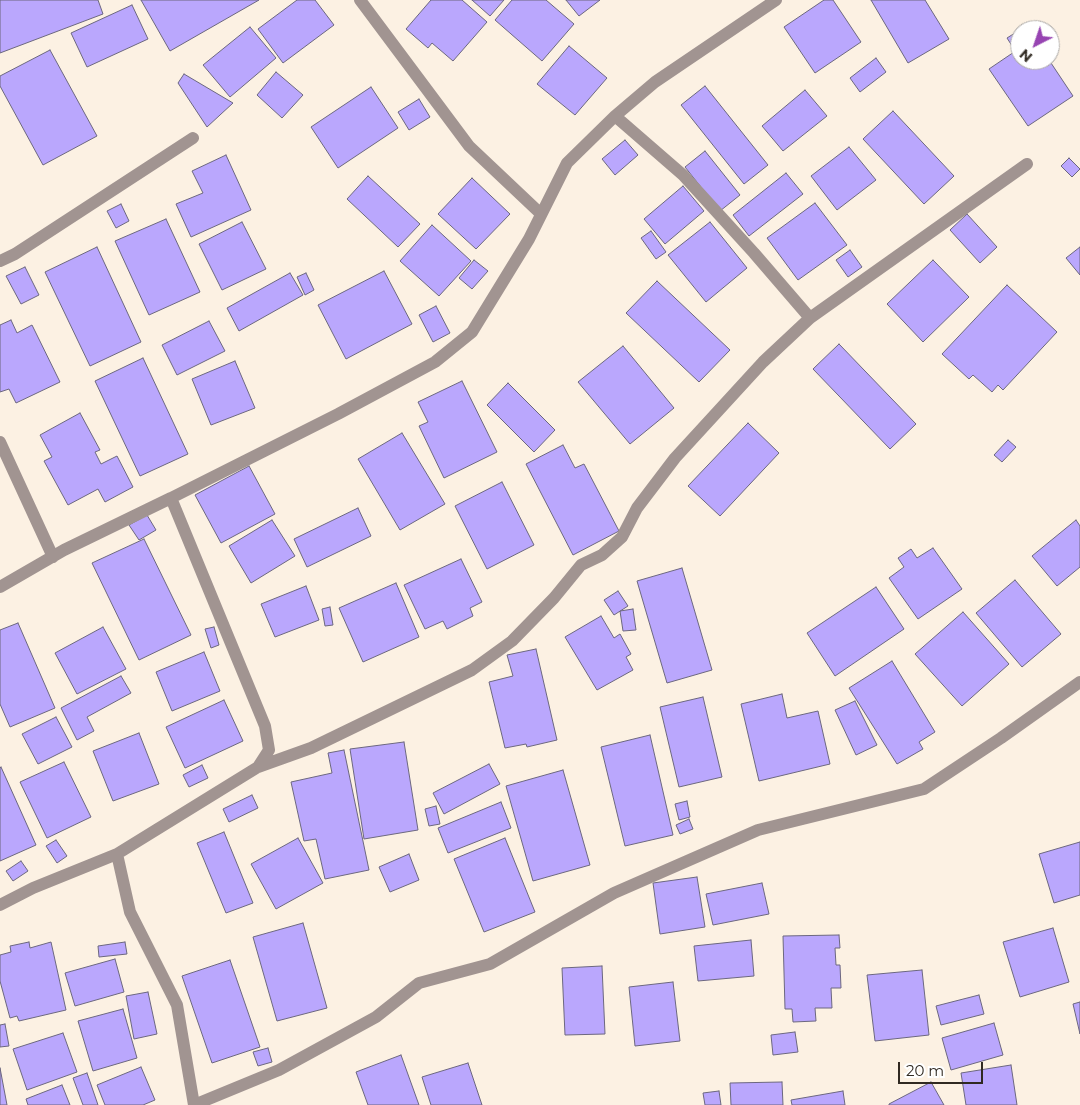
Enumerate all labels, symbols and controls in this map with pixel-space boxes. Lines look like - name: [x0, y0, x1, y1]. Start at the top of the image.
- north arrow: [1010, 20, 1060, 70]
- text: N: [1016, 45, 1036, 66]
- scale bar: [900, 1052, 985, 1084]
- text: 20 m: [906, 1061, 944, 1080]

